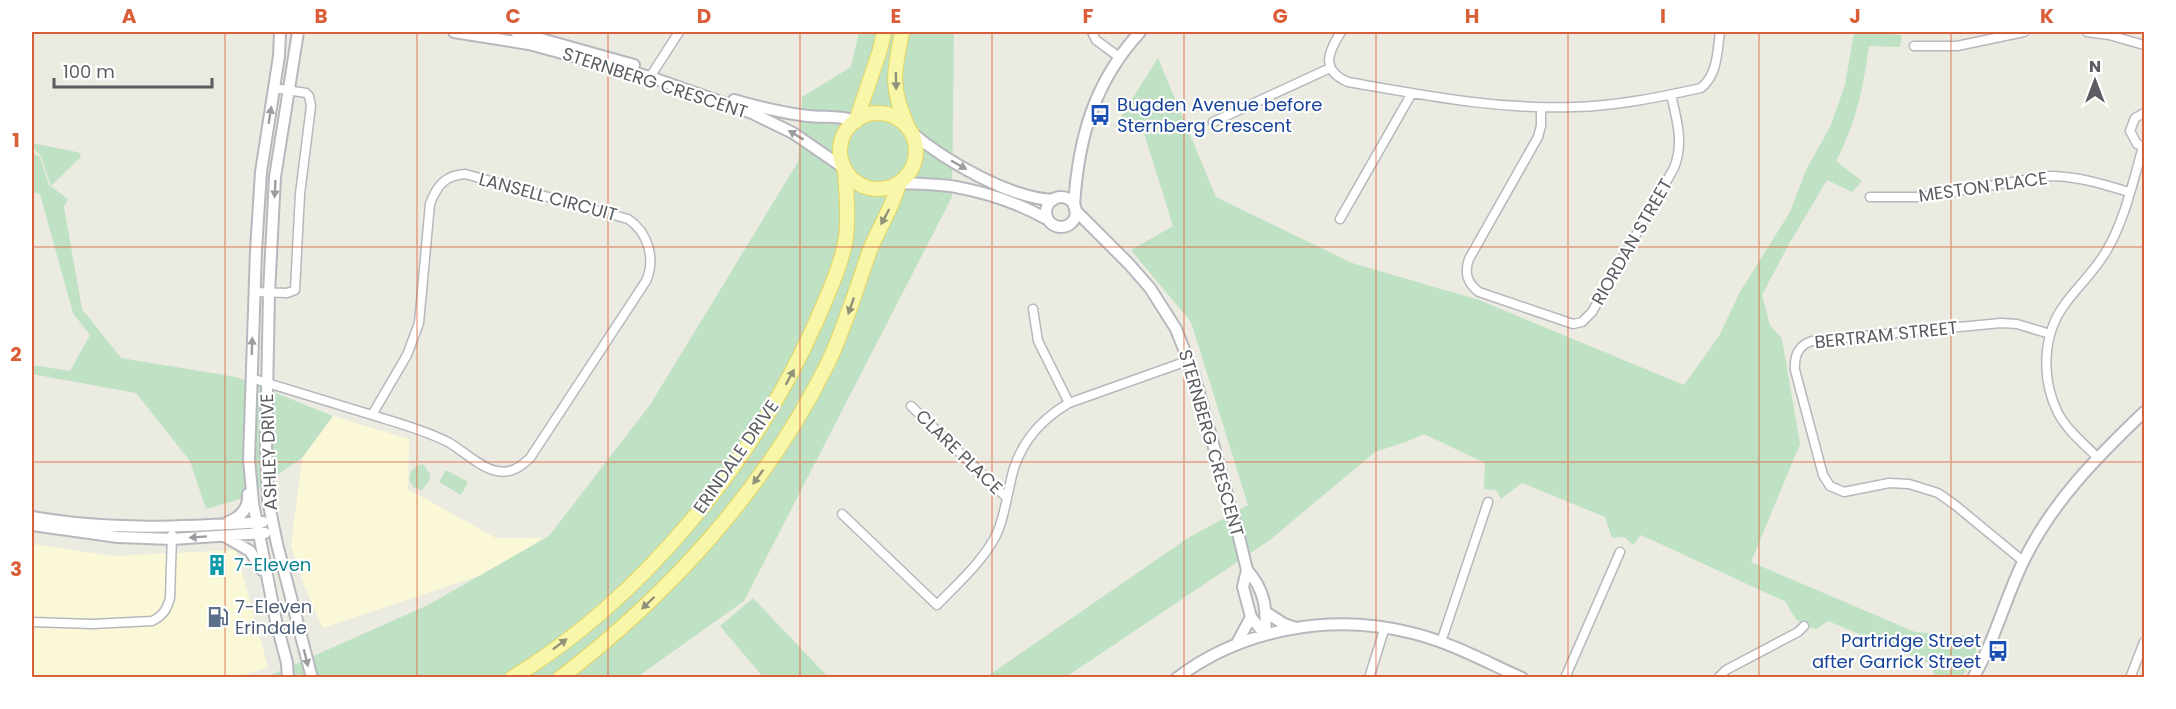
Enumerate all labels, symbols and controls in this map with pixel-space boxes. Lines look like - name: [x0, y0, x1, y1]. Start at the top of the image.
- text: A: [122, 2, 137, 30]
- text: B: [314, 2, 328, 30]
- text: C: [505, 2, 521, 30]
- text: D: [697, 2, 711, 30]
- text: E: [891, 2, 901, 30]
- text: F: [1083, 2, 1094, 30]
- text: G: [1272, 2, 1288, 30]
- text: H: [1465, 2, 1479, 30]
- text: I: [1660, 2, 1666, 30]
- text: J: [1849, 2, 1861, 30]
- text: K: [2040, 2, 2054, 30]
- street label: STERNBERG CRESCENT: [559, 41, 751, 124]
- scale bar: [54, 51, 212, 89]
- north arrow: [2065, 51, 2125, 111]
- text: N: [2089, 55, 2101, 78]
- text: 100 m: [63, 59, 115, 84]
- one-way arrow: [891, 72, 900, 91]
- place label: Bugden Avenue before Sternberg Crescent: [1117, 92, 1322, 138]
- bus stop icon: Bugden Avenue before Sternberg Crescent: [1088, 103, 1112, 127]
- one-way arrow: [266, 105, 275, 124]
- text: 1: [12, 126, 20, 154]
- one-way arrow: [787, 130, 804, 140]
- one-way arrow: [951, 159, 967, 170]
- street label: MESTON PLACE: [1917, 165, 2049, 208]
- street label: LANSELL CIRCUIT: [476, 166, 620, 227]
- street label: RIORDAN STREET: [1585, 174, 1678, 310]
- one-way arrow: [270, 179, 279, 198]
- one-way arrow: [880, 209, 890, 226]
- one-way arrow: [846, 297, 856, 315]
- street label: BERTRAM STREET: [1813, 315, 1959, 354]
- one-way arrow: [248, 337, 257, 356]
- text: 2: [10, 340, 22, 368]
- street label: STERNBERG CRESCENT: [1173, 346, 1250, 539]
- one-way arrow: [785, 368, 795, 385]
- street label: ASHLEY DRIVE: [254, 393, 283, 511]
- street label: ERINDALE DRIVE: [687, 395, 784, 519]
- street label: CLARE PLACE: [910, 404, 1008, 500]
- one-way arrow: [752, 468, 764, 484]
- one-way arrow: [189, 533, 208, 542]
- place label: 7-Eleven: [234, 552, 311, 577]
- building icon: 7-Eleven: [205, 553, 229, 577]
- text: 3: [10, 555, 22, 583]
- place label: 7-Eleven Erindale: [235, 594, 312, 640]
- one-way arrow: [642, 596, 656, 610]
- fuel station icon: 7-Eleven Erindale: [206, 605, 230, 629]
- place label: Partridge Street after Garrick Street: [1812, 628, 1981, 674]
- one-way arrow: [552, 638, 568, 650]
- bus stop icon: Partridge Street after Garrick Street: [1986, 639, 2010, 663]
- one-way arrow: [302, 649, 312, 667]

